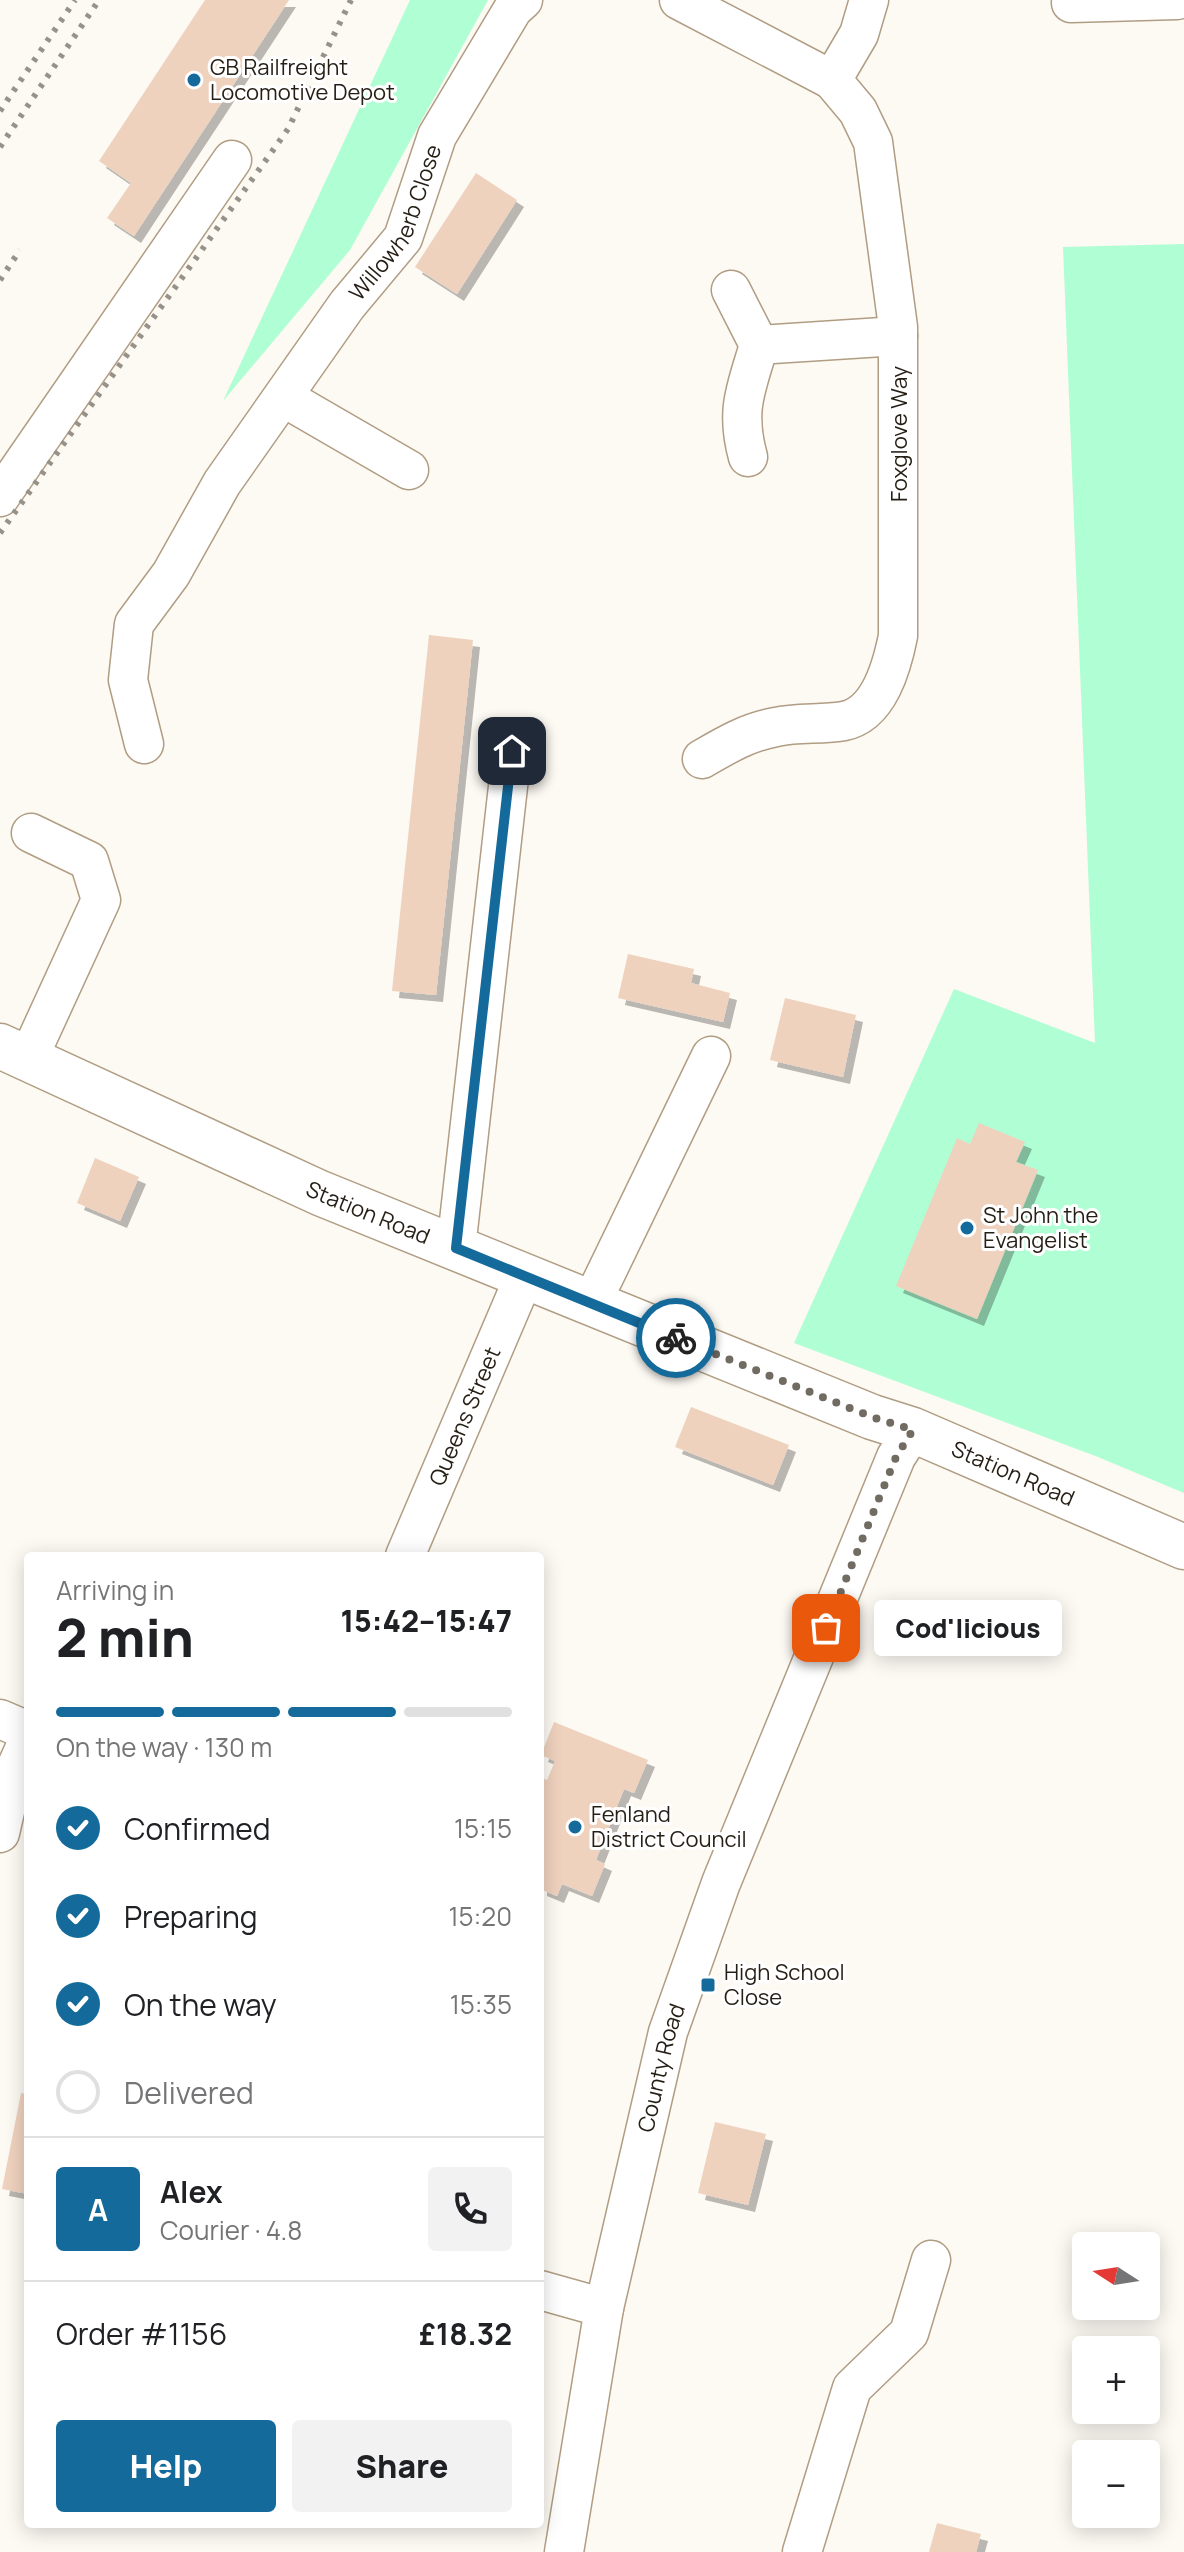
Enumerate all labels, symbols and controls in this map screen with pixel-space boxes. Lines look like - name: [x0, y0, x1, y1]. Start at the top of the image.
- place label: GB Railfreight Locomotive Depot: [210, 52, 395, 107]
- marker: GB Railfreight Locomotive Depot: [185, 71, 203, 89]
- street label: Willowherb Close: [342, 140, 448, 307]
- street label: Foxglove Way: [884, 366, 914, 502]
- pin: [478, 717, 546, 785]
- icon: home: [490, 729, 534, 773]
- street label: Station Road: [301, 1174, 434, 1251]
- place label: St John the Evangelist: [983, 1200, 1098, 1255]
- marker: St John the Evangelist: [958, 1219, 976, 1237]
- courier: [636, 1298, 716, 1378]
- icon: bike: [654, 1316, 698, 1360]
- street label: Queens Street: [422, 1342, 508, 1490]
- street label: Station Road: [947, 1433, 1079, 1513]
- text: Arriving in: [56, 1572, 174, 1608]
- pin: [792, 1594, 860, 1662]
- text: 15:42–15:47: [340, 1600, 512, 1641]
- callout: Cod'licious: [874, 1600, 1062, 1656]
- text: 2 min: [56, 1602, 194, 1673]
- icon: bag: [804, 1606, 848, 1650]
- text: Cod'licious: [896, 1610, 1040, 1646]
- text: On the way · 130 m: [56, 1729, 272, 1765]
- place label: Fenland District Council: [591, 1799, 747, 1854]
- icon: check: [56, 1806, 100, 1850]
- text: Confirmed: [124, 1808, 271, 1849]
- text: 15:15: [454, 1810, 512, 1846]
- marker: Fenland District Council: [566, 1818, 584, 1836]
- icon: check: [56, 1894, 100, 1938]
- text: Preparing: [124, 1896, 258, 1937]
- text: 15:20: [448, 1898, 512, 1934]
- place label: High School Close: [724, 1957, 845, 2012]
- marker: High School Close: [699, 1976, 717, 1994]
- icon: check: [56, 1982, 100, 2026]
- text: On the way: [124, 1984, 277, 2025]
- text: 15:35: [450, 1986, 512, 2022]
- street label: County Road: [630, 1999, 692, 2135]
- text: Delivered: [124, 2072, 254, 2113]
- button: phone: [428, 2167, 512, 2251]
- text: Alex: [160, 2171, 223, 2212]
- text: A: [88, 2189, 108, 2230]
- text: Courier · 4.8: [160, 2212, 302, 2248]
- north arrow: [1072, 2232, 1160, 2320]
- map controls: [1072, 2232, 1160, 2528]
- text: Order #1156: [56, 2313, 227, 2354]
- text: £18.32: [419, 2313, 512, 2354]
- button: +: [1072, 2336, 1160, 2424]
- button: Help: [56, 2420, 276, 2512]
- button: Share: [292, 2420, 512, 2512]
- button: −: [1072, 2440, 1160, 2528]

